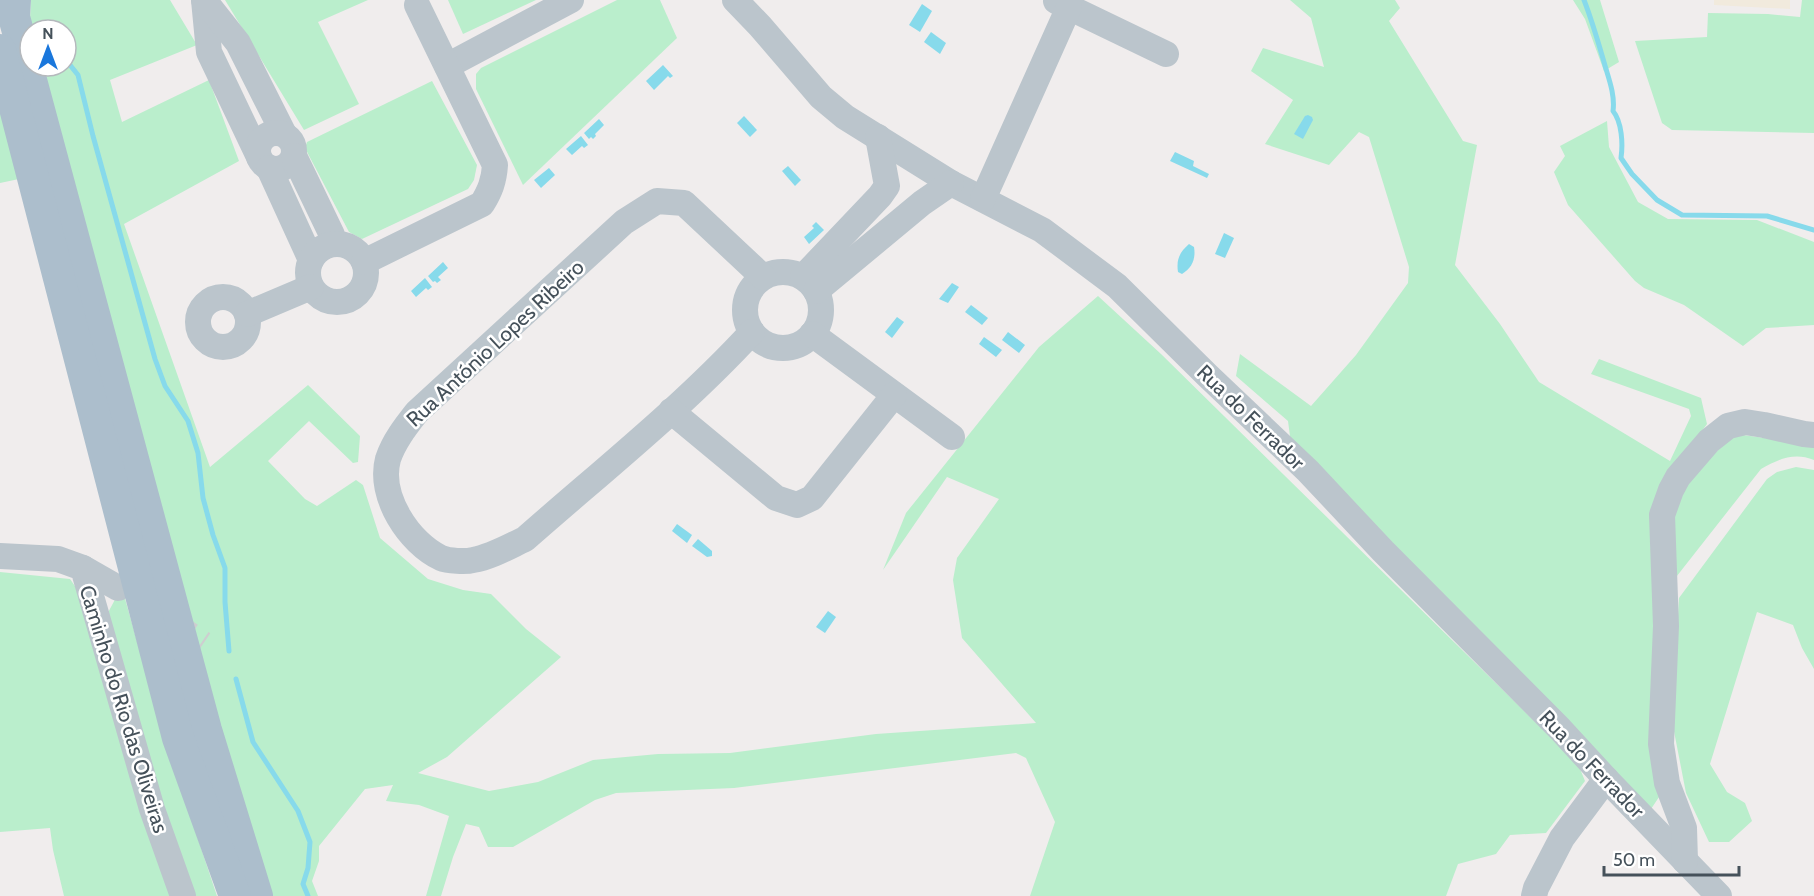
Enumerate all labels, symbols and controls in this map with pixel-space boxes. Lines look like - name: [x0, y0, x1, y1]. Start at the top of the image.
- north arrow: [18, 18, 78, 78]
- text: N: [42, 24, 54, 43]
- street label: Rua António Lopes Ribeiro: [401, 254, 589, 432]
- street label: Rua do Ferrador: [1192, 359, 1310, 475]
- street label: Caminho do Rio das Oliveiras: [74, 582, 174, 836]
- street label: Rua do Ferrador: [1534, 705, 1650, 823]
- scale bar: [1604, 839, 1739, 877]
- text: 50 m: [1613, 849, 1655, 871]

